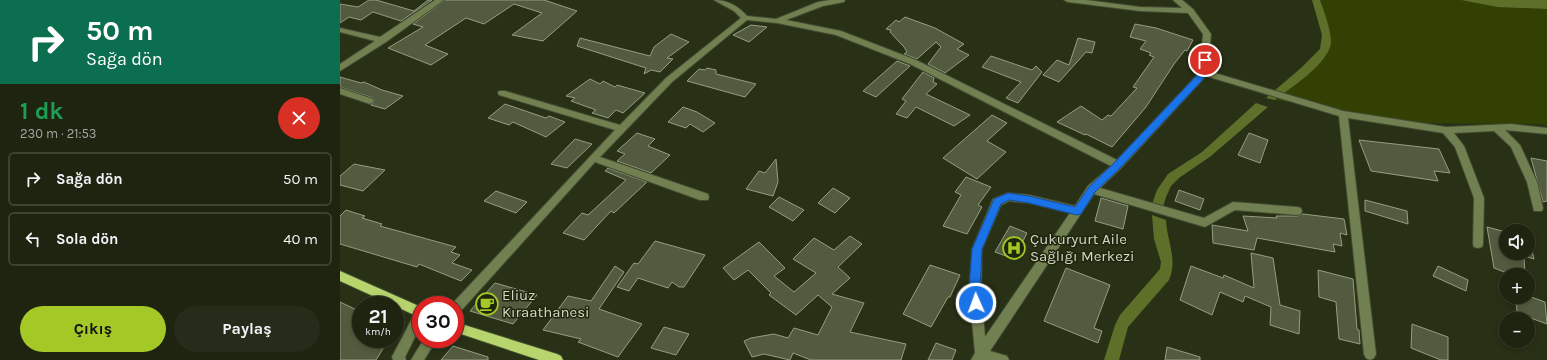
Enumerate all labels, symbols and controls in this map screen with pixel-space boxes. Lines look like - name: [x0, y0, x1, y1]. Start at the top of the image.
- text: 50 m: [86, 14, 154, 47]
- icon: right: [20, 16, 72, 68]
- pin: [1188, 43, 1222, 77]
- text: Sağa dön: [86, 48, 163, 70]
- icon: arrive: [1194, 49, 1216, 71]
- text: 1 dk: [20, 97, 64, 125]
- button: close: [278, 97, 320, 139]
- text: 230 m · 21:53: [20, 126, 97, 141]
- icon: right: [22, 168, 44, 190]
- text: Sağa dön: [56, 170, 123, 188]
- text: 50 m: [283, 170, 318, 188]
- map controls: [1499, 224, 1535, 348]
- button: sound: [1499, 224, 1535, 260]
- icon: left: [22, 228, 44, 250]
- text: Sola dön: [56, 230, 118, 248]
- text: 40 m: [283, 230, 318, 248]
- place label: Çukuryurt Aile Sağlığı Merkezi: [1030, 230, 1135, 265]
- hospital icon: Çukuryurt Aile Sağlığı Merkezi: [1001, 235, 1027, 261]
- button: +: [1499, 268, 1535, 304]
- position arrow: [955, 282, 997, 324]
- place label: Eliuz Kıraathanesi: [502, 286, 590, 321]
- cafe icon: Eliuz Kıraathanesi: [474, 291, 500, 317]
- speed limit sign: 30: [412, 296, 464, 348]
- text: 21: [368, 305, 388, 328]
- button: Çıkış: [20, 306, 166, 352]
- button: Paylaş: [174, 306, 320, 352]
- button: −: [1499, 312, 1535, 348]
- text: km/h: [365, 326, 391, 338]

